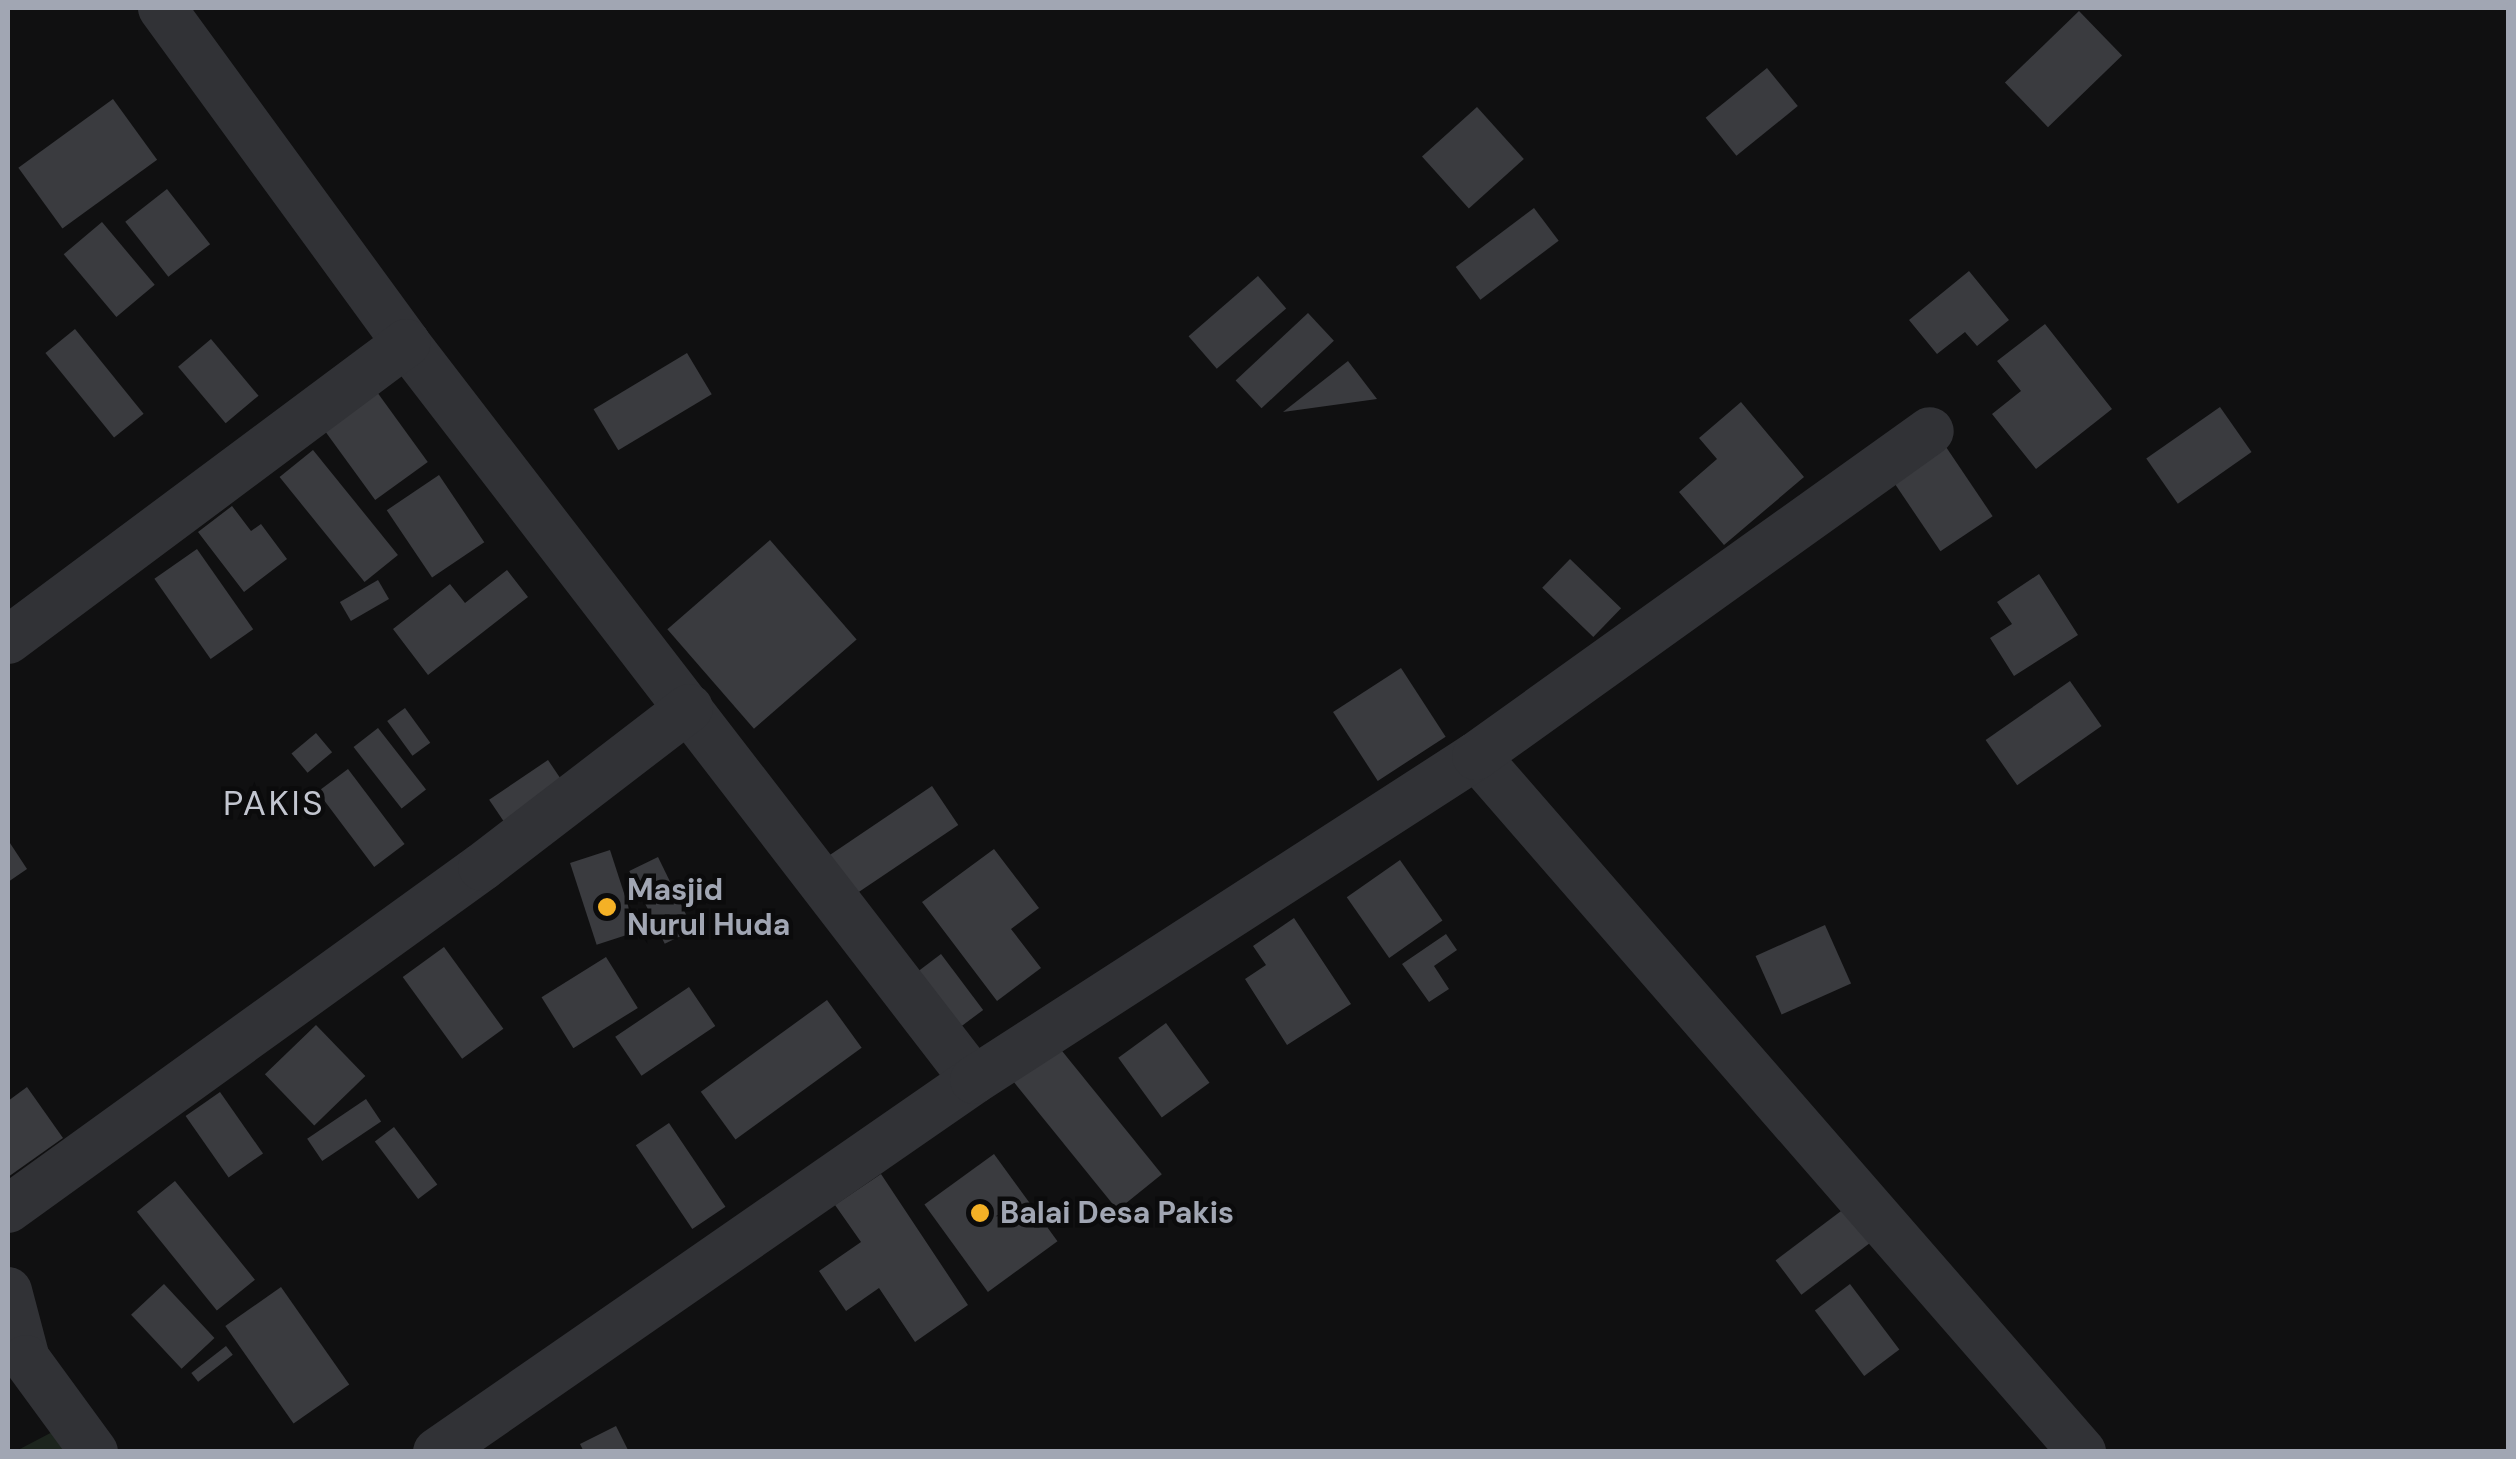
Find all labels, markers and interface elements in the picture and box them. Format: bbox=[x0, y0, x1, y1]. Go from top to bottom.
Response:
district label: PAKIS bbox=[223, 782, 325, 824]
place label: Masjid Nurul Huda bbox=[627, 872, 790, 942]
marker: Masjid Nurul Huda bbox=[596, 896, 618, 918]
place label: Balai Desa Pakis bbox=[1000, 1195, 1234, 1231]
marker: Balai Desa Pakis bbox=[969, 1202, 991, 1224]

